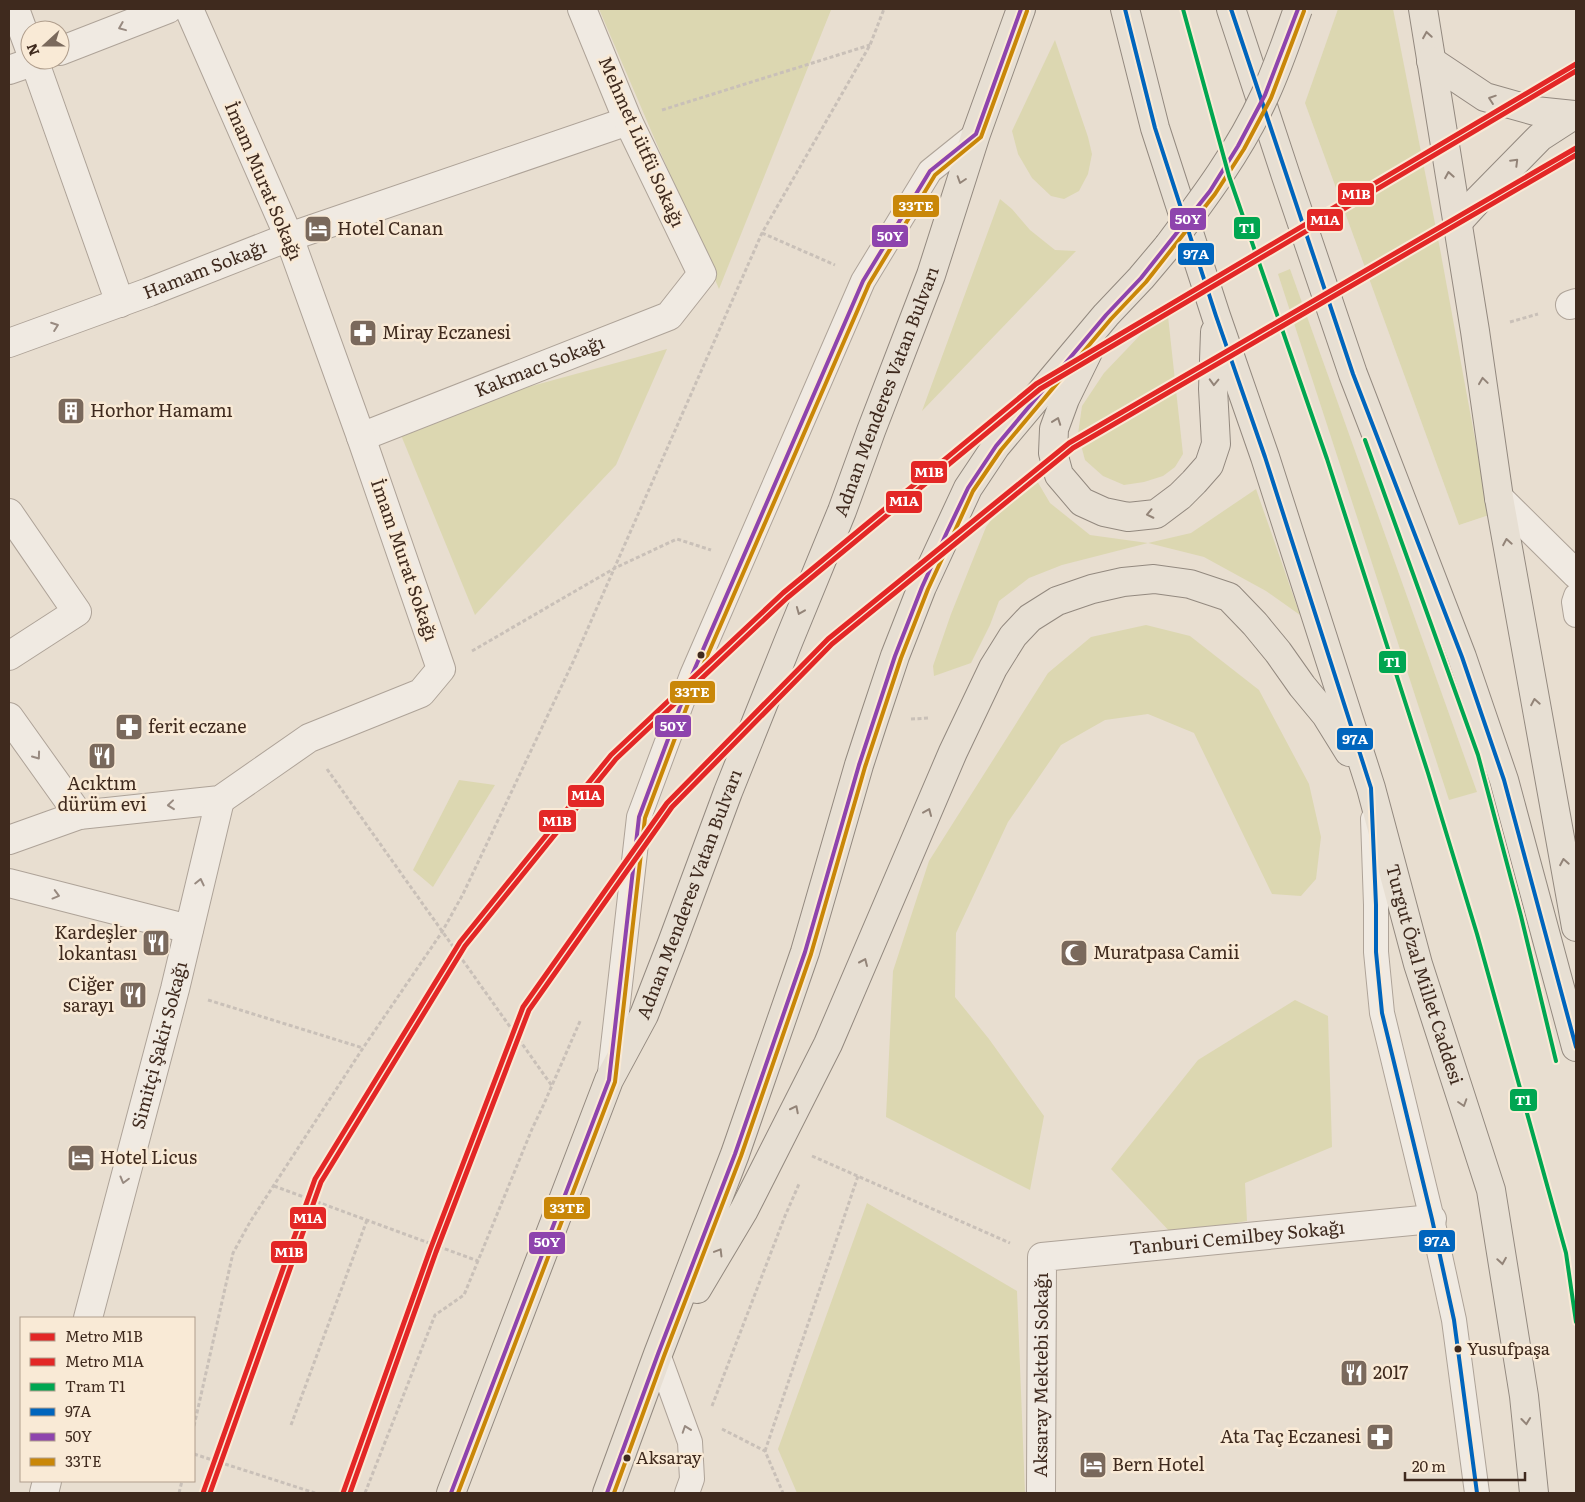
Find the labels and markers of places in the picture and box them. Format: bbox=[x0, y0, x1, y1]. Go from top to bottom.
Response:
hotel icon: Hotel Canan bbox=[303, 214, 333, 244]
place label: Hotel Canan bbox=[337, 214, 443, 241]
pharmacy icon: Miray Eczanesi bbox=[348, 318, 378, 348]
place label: Miray Eczanesi bbox=[382, 318, 511, 345]
building icon: Horhor Hamamı bbox=[56, 396, 86, 426]
place label: Horhor Hamamı bbox=[90, 396, 233, 423]
unlabelled marker bbox=[696, 650, 706, 660]
pharmacy icon: ferit eczane bbox=[114, 712, 144, 742]
place label: ferit eczane bbox=[148, 712, 247, 739]
restaurant icon: Acıktım dürüm evi bbox=[87, 741, 117, 771]
place label: Acıktım dürüm evi bbox=[58, 769, 146, 817]
place label: Kardeşler lokantası bbox=[54, 918, 137, 966]
restaurant icon: Kardeşler lokantası bbox=[141, 928, 171, 958]
mosque icon: Muratpasa Camii bbox=[1059, 938, 1089, 968]
place label: Muratpasa Camii bbox=[1093, 938, 1240, 965]
place label: Ciğer sarayı bbox=[63, 970, 114, 1018]
restaurant icon: Ciğer sarayı bbox=[118, 980, 148, 1010]
hotel icon: Hotel Licus bbox=[66, 1143, 96, 1173]
place label: Hotel Licus bbox=[100, 1143, 197, 1170]
place label: Yusufpaşa bbox=[1467, 1335, 1551, 1360]
marker: Yusufpaşa bbox=[1453, 1344, 1463, 1354]
restaurant icon: 2017 bbox=[1339, 1358, 1369, 1388]
place label: 2017 bbox=[1373, 1358, 1408, 1385]
place label: Ata Taç Eczanesi bbox=[1220, 1422, 1361, 1449]
pharmacy icon: Ata Taç Eczanesi bbox=[1365, 1422, 1395, 1452]
place label: Aksaray bbox=[636, 1444, 702, 1469]
hotel icon: Bern Hotel bbox=[1078, 1450, 1108, 1480]
place label: Bern Hotel bbox=[1112, 1450, 1205, 1477]
marker: Aksaray bbox=[622, 1453, 632, 1463]

